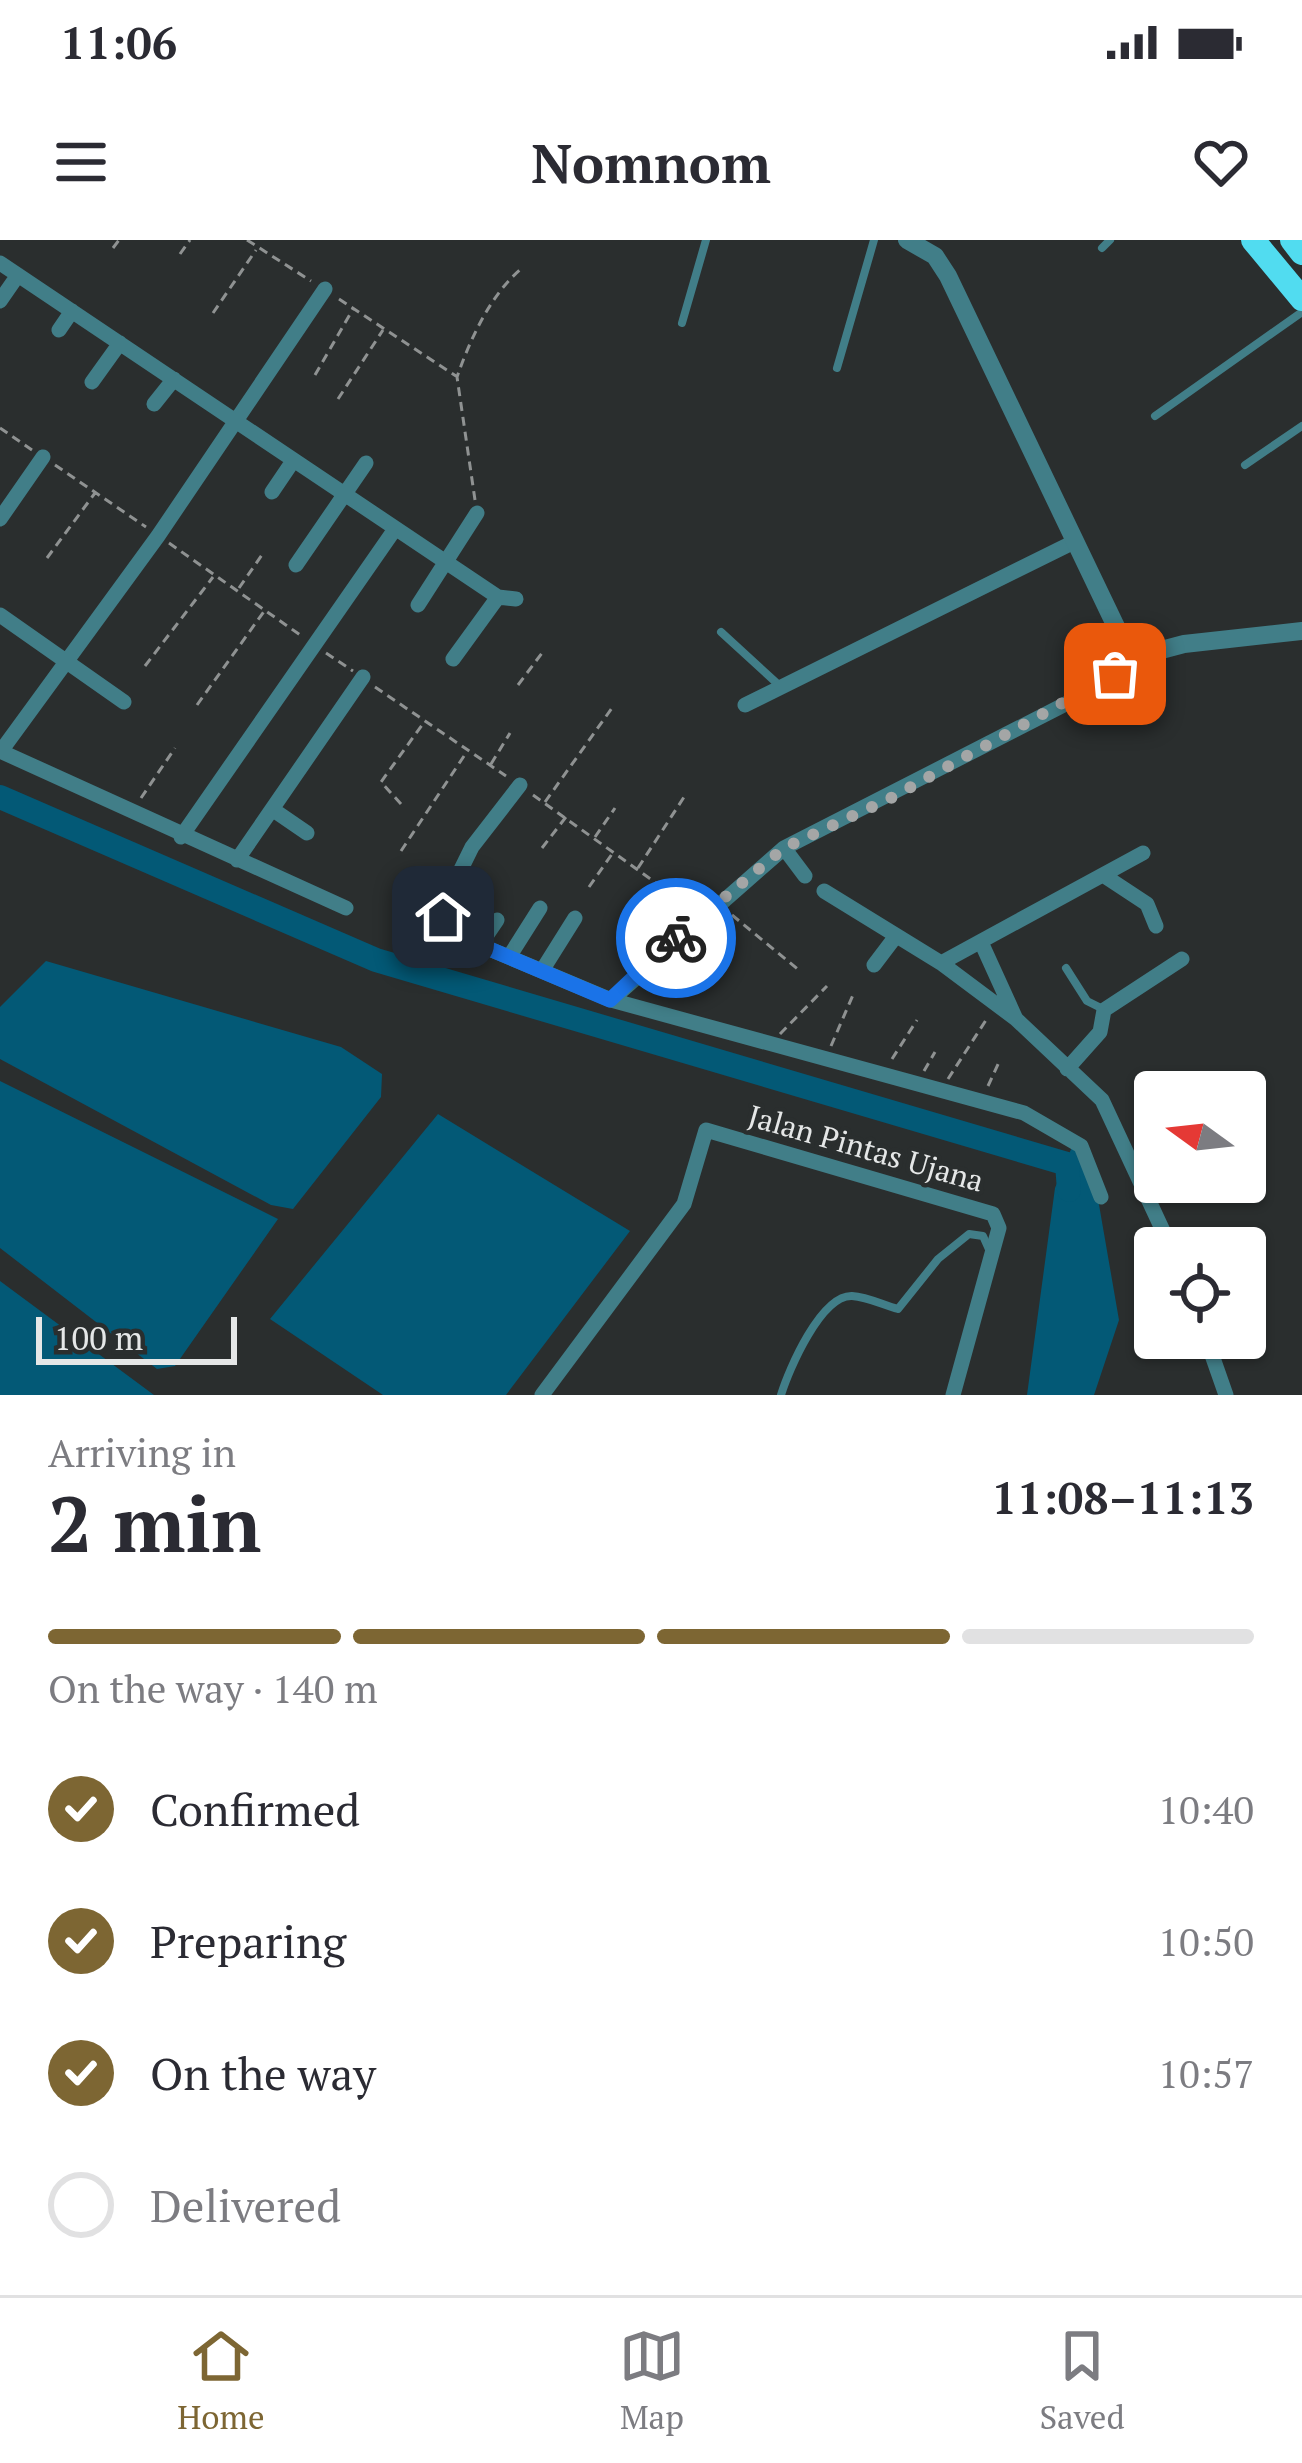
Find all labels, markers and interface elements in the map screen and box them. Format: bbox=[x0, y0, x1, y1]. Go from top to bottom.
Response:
text: 11:06 bbox=[60, 12, 177, 72]
text: Nomnom bbox=[531, 127, 771, 198]
icon: menu bbox=[48, 129, 114, 195]
icon: heart bbox=[1188, 129, 1254, 195]
pin bbox=[1064, 623, 1166, 725]
icon: bag bbox=[1082, 641, 1148, 707]
pin bbox=[392, 866, 494, 968]
courier bbox=[616, 878, 736, 998]
icon: home bbox=[410, 884, 476, 950]
icon: bike bbox=[643, 905, 709, 971]
north arrow bbox=[1134, 1071, 1266, 1203]
map controls bbox=[1134, 1071, 1266, 1359]
street label: Jalan Pintas Ujana bbox=[744, 1095, 988, 1201]
button: locate bbox=[1134, 1227, 1266, 1359]
scale bar bbox=[36, 1311, 237, 1364]
text: 100 m bbox=[54, 1316, 143, 1359]
text: Arriving in bbox=[48, 1426, 236, 1478]
text: 11:08–11:13 bbox=[992, 1467, 1254, 1527]
text: 2 min bbox=[48, 1471, 261, 1574]
text: On the way · 140 m bbox=[48, 1662, 378, 1714]
icon: check bbox=[48, 1776, 114, 1842]
text: Confirmed bbox=[150, 1779, 360, 1839]
text: 10:40 bbox=[1158, 1783, 1254, 1835]
icon: check bbox=[48, 1908, 114, 1974]
text: Preparing bbox=[150, 1911, 346, 1971]
text: 10:50 bbox=[1158, 1915, 1254, 1967]
icon: check bbox=[48, 2040, 114, 2106]
text: On the way bbox=[150, 2043, 376, 2103]
text: 10:57 bbox=[1158, 2047, 1254, 2099]
text: Delivered bbox=[150, 2175, 341, 2235]
tab: Home bbox=[177, 2323, 265, 2438]
tab: Map bbox=[619, 2323, 685, 2438]
tab: Saved bbox=[1039, 2323, 1125, 2438]

